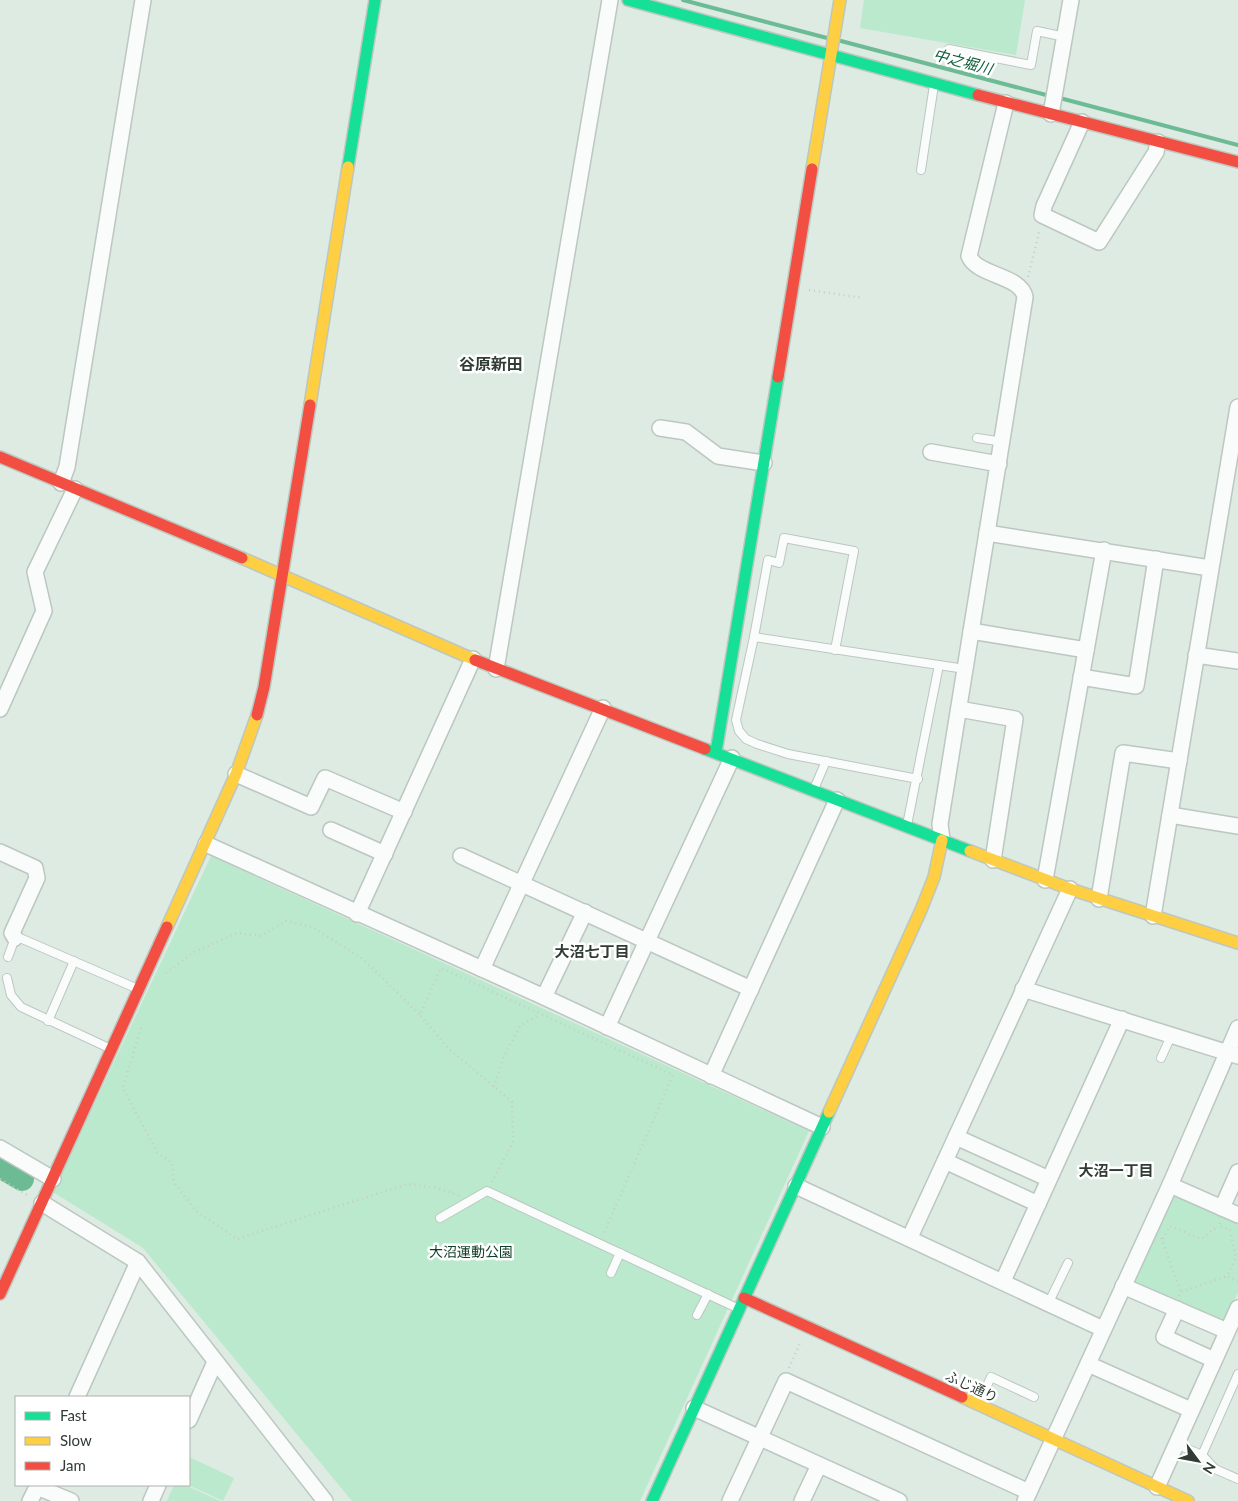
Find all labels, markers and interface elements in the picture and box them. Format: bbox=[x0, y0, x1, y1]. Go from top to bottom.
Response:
water label: 中之堀川 bbox=[932, 45, 996, 78]
district label: 谷原新田 bbox=[459, 354, 523, 373]
district label: 大沼七丁目 bbox=[554, 942, 630, 960]
district label: 大沼一丁目 bbox=[1078, 1161, 1154, 1179]
park label: 大沼運動公園 bbox=[429, 1243, 513, 1260]
street label: ふじ通り bbox=[943, 1366, 1001, 1406]
legend bbox=[15, 1396, 190, 1486]
text: Fast bbox=[60, 1406, 87, 1424]
text: Slow bbox=[60, 1431, 92, 1449]
north arrow bbox=[1173, 1436, 1223, 1486]
text: Jam bbox=[60, 1456, 86, 1474]
text: N bbox=[1199, 1459, 1220, 1477]

